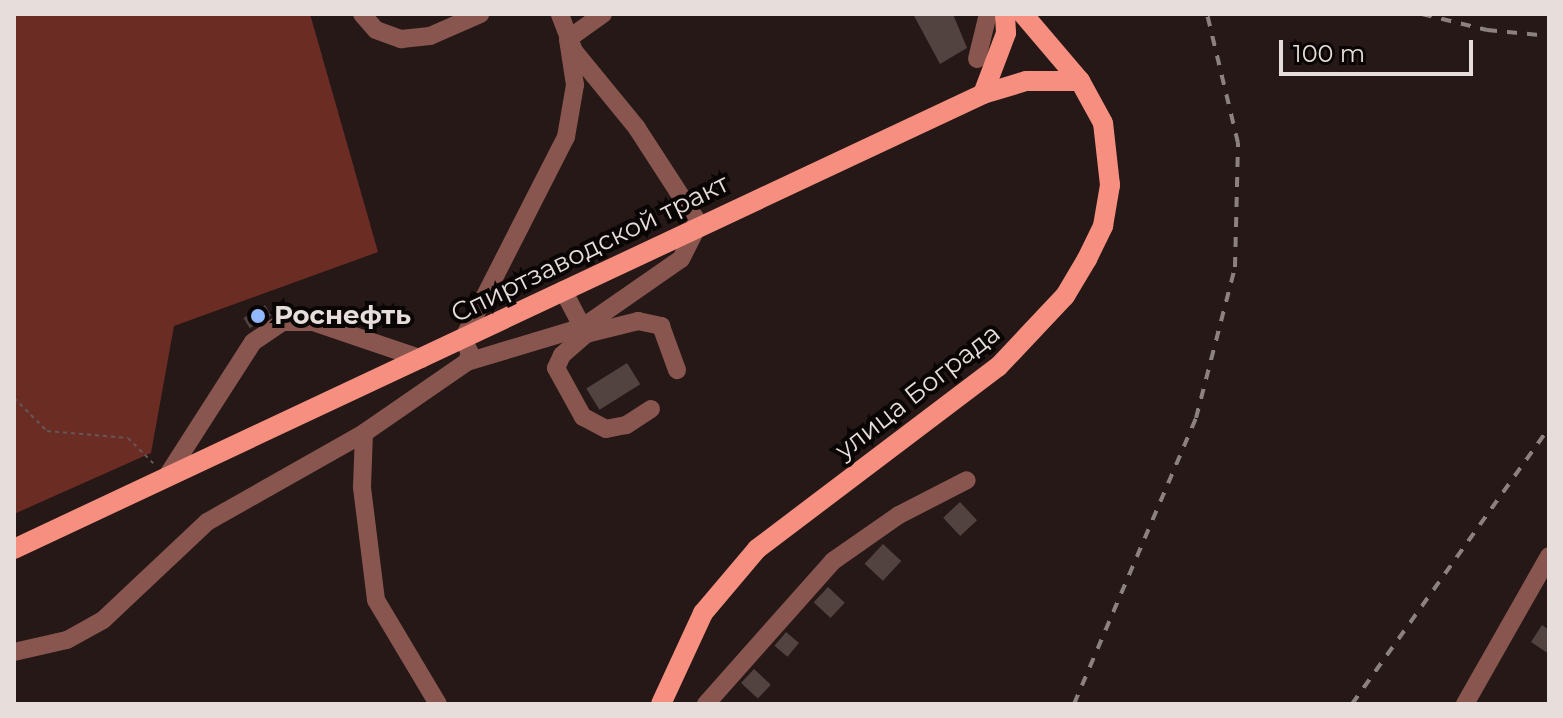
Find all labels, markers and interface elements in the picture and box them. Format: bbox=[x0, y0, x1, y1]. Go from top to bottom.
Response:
scale bar bbox=[1283, 24, 1477, 74]
text: 100 m bbox=[1293, 39, 1365, 68]
street label: Спиртзаводской тракт bbox=[446, 168, 734, 330]
place label: Роснефть bbox=[274, 300, 411, 332]
marker: Роснефть bbox=[249, 307, 267, 325]
street label: улица Бограда bbox=[829, 318, 1007, 466]

